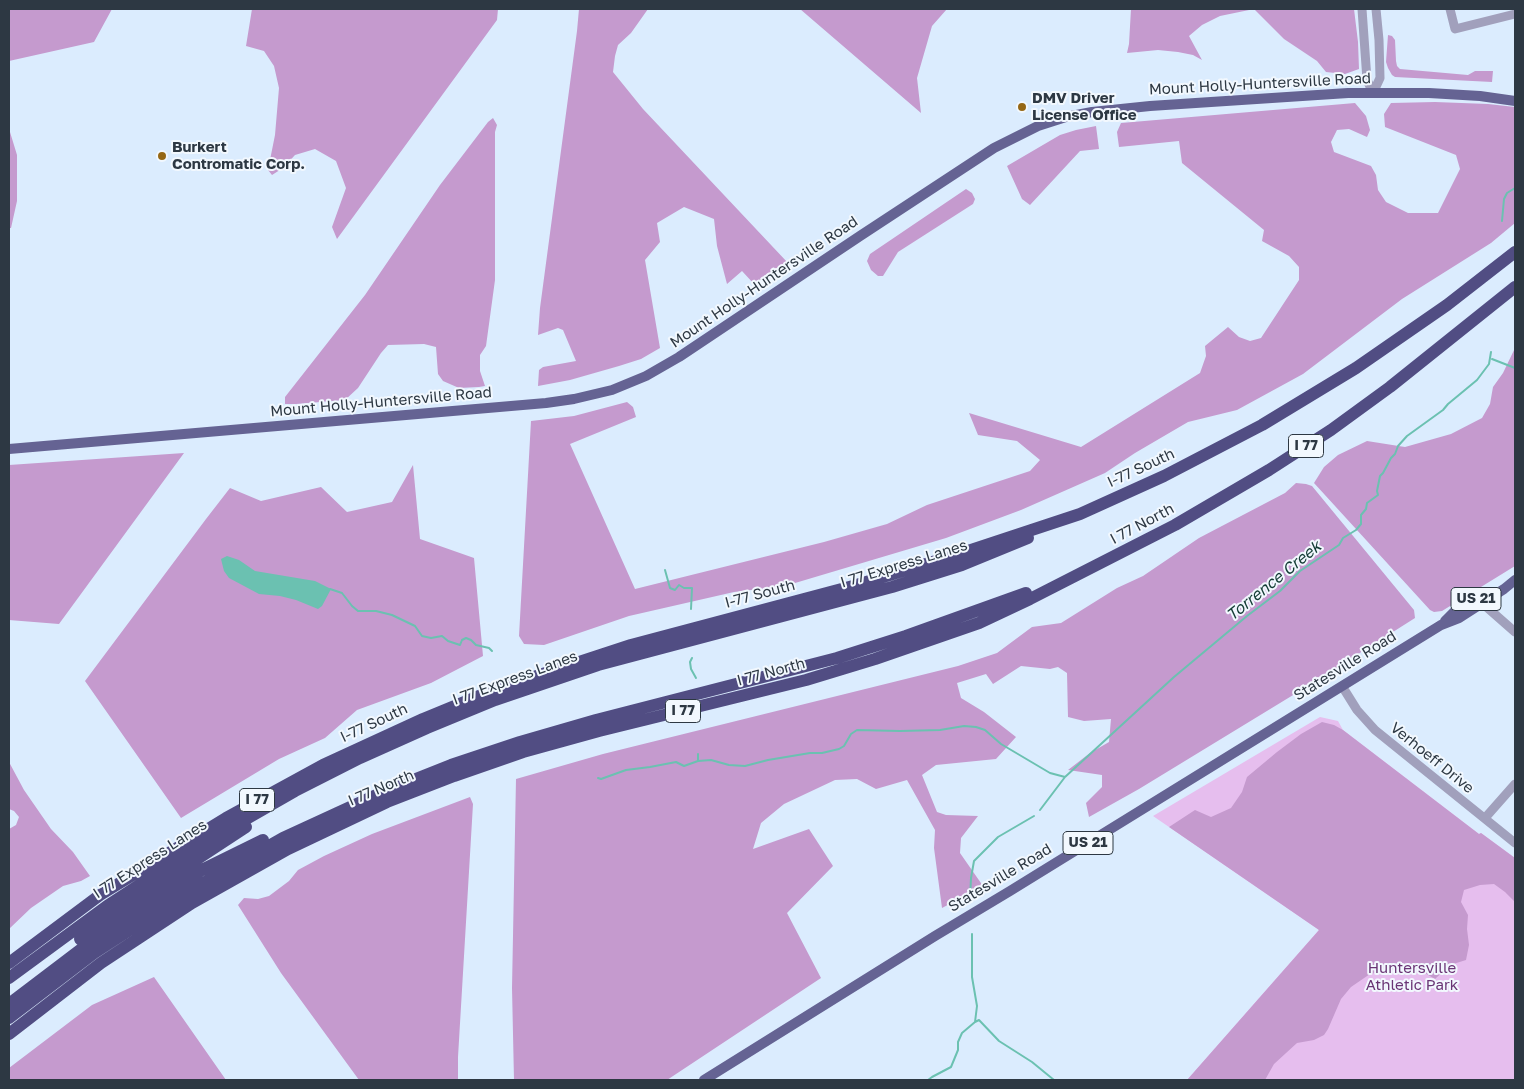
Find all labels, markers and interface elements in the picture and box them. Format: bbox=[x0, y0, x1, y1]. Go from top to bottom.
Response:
street label: Mount Holly-Huntersville Road bbox=[1148, 69, 1372, 99]
place label: DMV Driver License Office bbox=[1032, 89, 1137, 124]
marker: DMV Driver License Office bbox=[1016, 101, 1028, 113]
place label: Burkert Contromatic Corp. bbox=[172, 138, 305, 173]
marker: Burkert Contromatic Corp. bbox=[156, 150, 168, 162]
street label: Mount Holly-Huntersville Road bbox=[667, 212, 861, 352]
street label: Mount Holly-Huntersville Road bbox=[269, 383, 493, 421]
road number: I 77 bbox=[1288, 434, 1324, 458]
street label: I-77 South bbox=[1105, 445, 1177, 491]
street label: I 77 North bbox=[1107, 500, 1177, 548]
street label: I 77 Express Lanes bbox=[838, 536, 970, 592]
water label: Torrence Creek bbox=[1223, 537, 1325, 625]
street label: I-77 South bbox=[723, 576, 797, 612]
road number: US 21 bbox=[1451, 588, 1501, 610]
street label: Statesville Road bbox=[1290, 627, 1400, 705]
street label: I 77 Express Lanes bbox=[450, 647, 580, 709]
street label: I 77 North bbox=[735, 654, 807, 690]
road number: I 77 bbox=[666, 699, 700, 722]
street label: I-77 South bbox=[338, 700, 410, 746]
street label: Verhoeff Drive bbox=[1387, 719, 1477, 797]
street label: I 77 North bbox=[345, 766, 417, 810]
road number: I 77 bbox=[240, 788, 274, 812]
street label: I 77 Express Lanes bbox=[90, 816, 210, 902]
road number: US 21 bbox=[1063, 831, 1113, 854]
street label: Statesville Road bbox=[945, 840, 1055, 916]
park label: Huntersville Athletic Park bbox=[1366, 959, 1458, 994]

